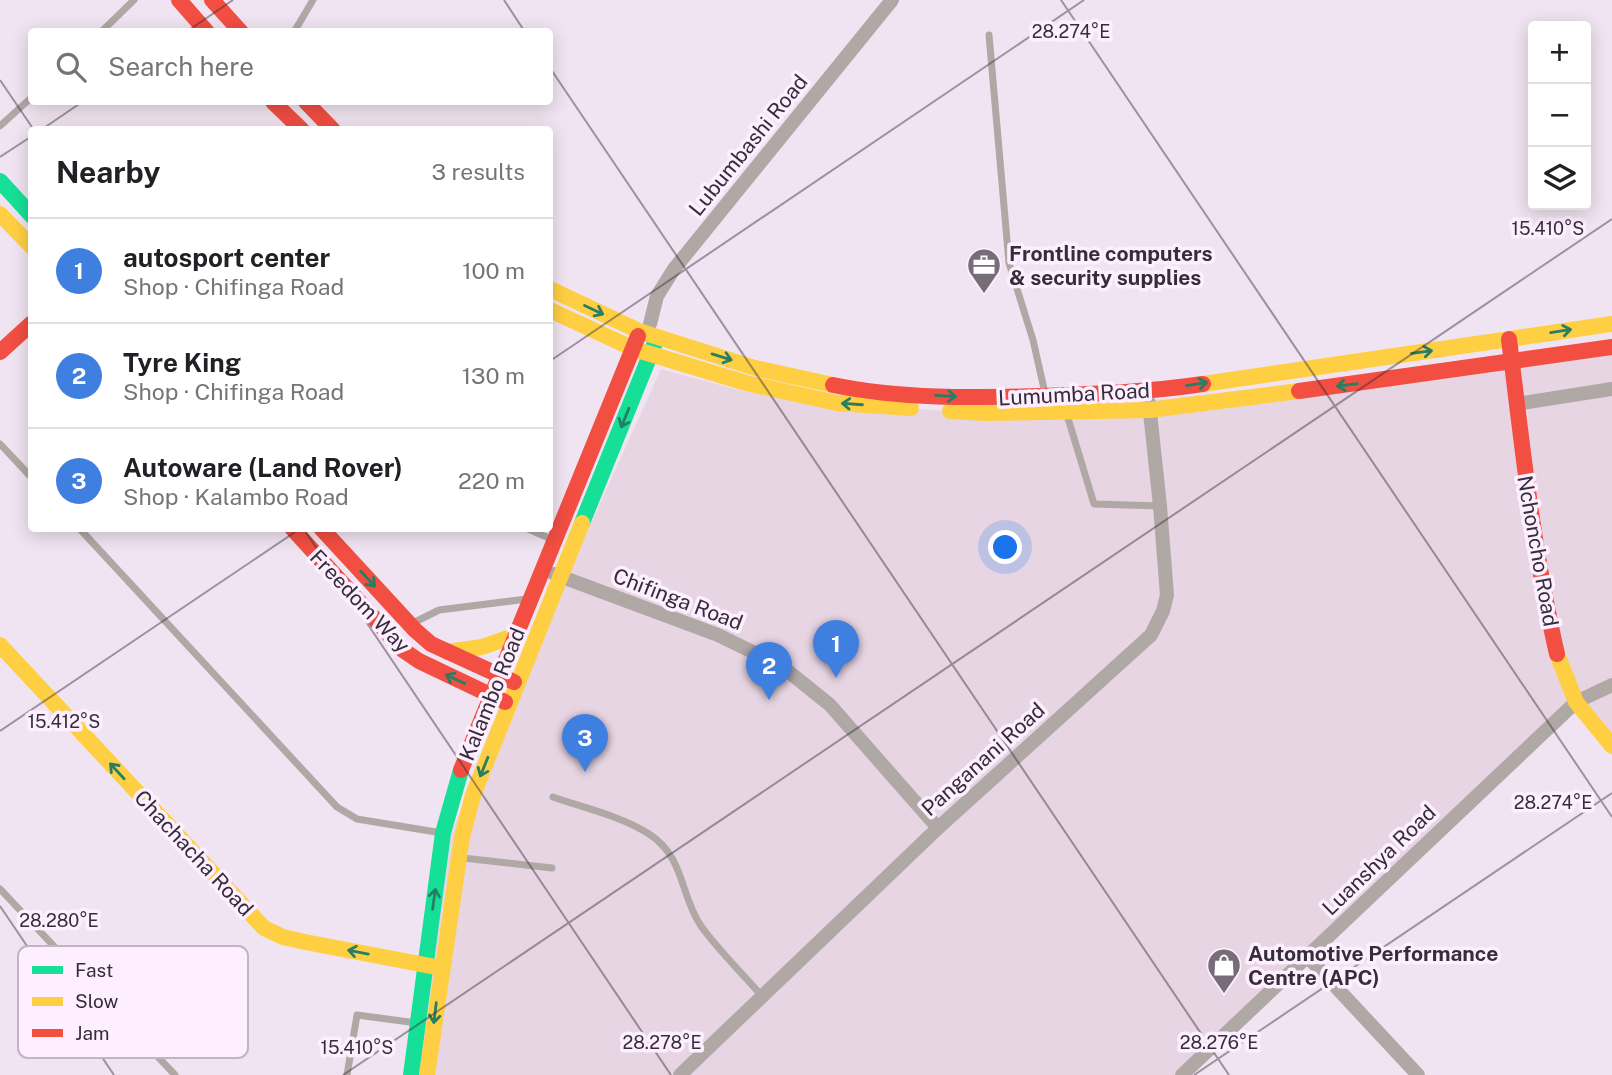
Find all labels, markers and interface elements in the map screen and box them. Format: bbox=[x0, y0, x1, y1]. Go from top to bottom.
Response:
text: 28.274°E bbox=[1032, 21, 1110, 42]
map controls bbox=[1528, 21, 1591, 210]
button: + bbox=[1528, 21, 1591, 84]
search box bbox=[28, 28, 553, 105]
icon: search bbox=[52, 48, 90, 86]
text: Search here bbox=[108, 51, 254, 82]
street label: Lubumbashi Road bbox=[683, 69, 813, 221]
button: − bbox=[1528, 84, 1591, 147]
button: layers bbox=[1528, 147, 1591, 210]
text: Nearby bbox=[56, 154, 160, 190]
text: 3 results bbox=[431, 158, 525, 185]
text: 15.410°S bbox=[1512, 218, 1584, 239]
place label: Frontline computers & security supplies bbox=[1009, 241, 1213, 290]
text: autosport center bbox=[123, 242, 330, 273]
office icon: Frontline computers & security supplies bbox=[965, 246, 1003, 295]
text: 1 bbox=[74, 257, 84, 284]
text: 100 m bbox=[462, 257, 525, 284]
text: Shop · Chifinga Road bbox=[123, 273, 344, 300]
one-way arrow bbox=[583, 304, 605, 317]
one-way arrow bbox=[1549, 324, 1572, 337]
one-way arrow bbox=[1410, 345, 1433, 358]
text: Tyre King bbox=[123, 347, 241, 378]
one-way arrow bbox=[711, 352, 733, 365]
text: 2 bbox=[72, 362, 86, 389]
text: 130 m bbox=[462, 362, 525, 389]
text: Shop · Chifinga Road bbox=[123, 378, 344, 405]
street label: Lumumba Road bbox=[997, 378, 1151, 410]
one-way arrow bbox=[1185, 378, 1208, 391]
one-way arrow bbox=[1336, 378, 1359, 391]
one-way arrow bbox=[934, 390, 957, 403]
one-way arrow bbox=[842, 397, 864, 410]
one-way arrow bbox=[618, 407, 631, 428]
text: Autoware (Land Rover) bbox=[123, 452, 403, 483]
text: 3 bbox=[71, 467, 87, 494]
text: 220 m bbox=[458, 467, 525, 494]
street label: Nchoncho Road bbox=[1512, 473, 1564, 629]
text: Shop · Kalambo Road bbox=[123, 483, 349, 510]
your location bbox=[988, 530, 1022, 564]
street label: Freedom Way bbox=[305, 544, 415, 658]
street label: Chifinga Road bbox=[610, 563, 746, 635]
one-way arrow bbox=[359, 570, 376, 587]
pin: 1 bbox=[813, 620, 859, 678]
street label: Kalambo Road bbox=[454, 624, 530, 764]
pin: 2 bbox=[746, 642, 792, 700]
one-way arrow bbox=[445, 672, 466, 685]
street label: Panganani Road bbox=[916, 697, 1050, 821]
text: 15.412°S bbox=[28, 711, 100, 732]
pin: 3 bbox=[562, 714, 608, 772]
one-way arrow bbox=[477, 756, 490, 778]
one-way arrow bbox=[109, 762, 125, 780]
street label: Chachacha Road bbox=[129, 785, 259, 921]
text: 28.274°E bbox=[1514, 792, 1592, 813]
street label: Luanshya Road bbox=[1317, 800, 1441, 920]
one-way arrow bbox=[427, 888, 440, 911]
text: 28.280°E bbox=[19, 910, 99, 931]
place label: Automotive Performance Centre (APC) bbox=[1248, 941, 1498, 990]
one-way arrow bbox=[347, 945, 370, 958]
legend bbox=[18, 946, 248, 1058]
shop icon: Automotive Performance Centre (APC) bbox=[1205, 946, 1243, 995]
text: Fast bbox=[75, 959, 113, 981]
text: Slow bbox=[75, 990, 119, 1012]
one-way arrow bbox=[429, 1002, 442, 1024]
text: Jam bbox=[75, 1022, 109, 1044]
text: 28.278°E bbox=[622, 1032, 702, 1053]
text: 28.276°E bbox=[1180, 1032, 1258, 1053]
text: 15.410°S bbox=[321, 1037, 393, 1058]

